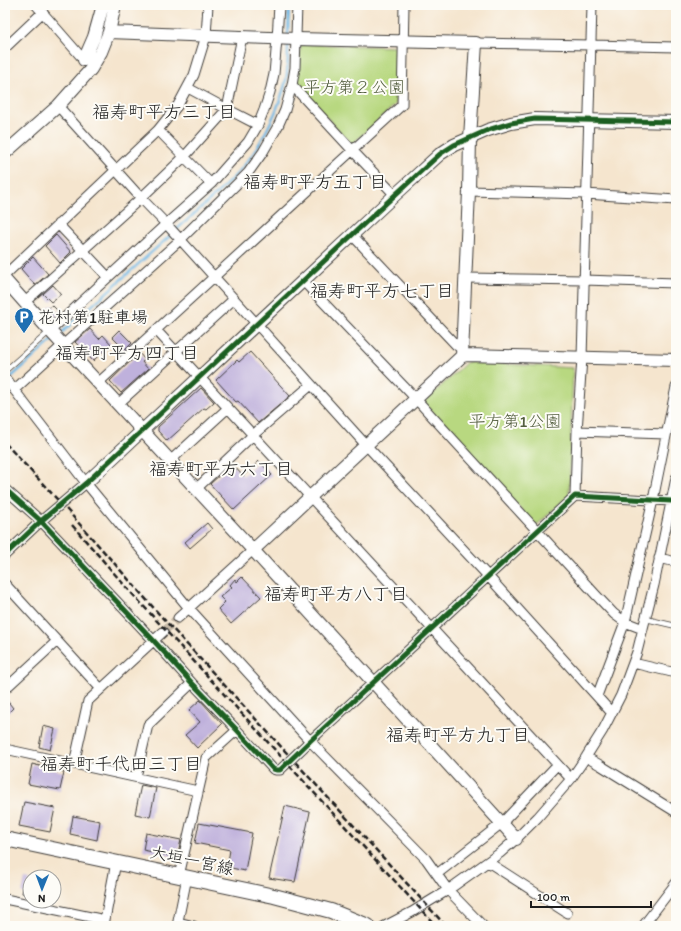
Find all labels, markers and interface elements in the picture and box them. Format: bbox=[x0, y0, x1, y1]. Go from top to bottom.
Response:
park label: 平方第２公園 bbox=[303, 77, 405, 97]
district label: 福寿町平方三丁目 bbox=[92, 101, 236, 123]
district label: 福寿町平方五丁目 bbox=[243, 171, 387, 193]
district label: 福寿町平方七丁目 bbox=[310, 280, 454, 302]
parking icon: 花村第1駐車場 bbox=[13, 306, 35, 334]
place label: 花村第1駐車場 bbox=[38, 307, 148, 327]
district label: 福寿町平方四丁目 bbox=[55, 342, 199, 364]
park label: 平方第1公園 bbox=[469, 411, 561, 431]
district label: 福寿町平方六丁目 bbox=[149, 458, 293, 480]
district label: 福寿町平方八丁目 bbox=[264, 583, 408, 605]
district label: 福寿町平方九丁目 bbox=[386, 724, 530, 746]
district label: 福寿町千代田三丁目 bbox=[40, 753, 202, 775]
street label: 大垣一宮線 bbox=[148, 841, 236, 879]
north arrow bbox=[22, 869, 62, 909]
scale bar bbox=[531, 883, 651, 909]
text: 100 m bbox=[537, 890, 570, 904]
text: N bbox=[38, 892, 46, 905]

